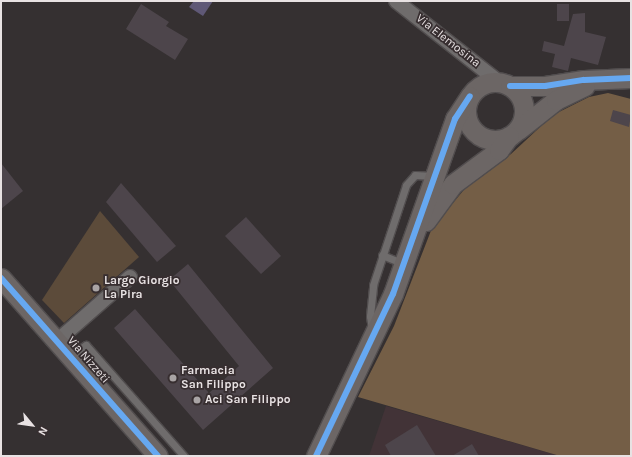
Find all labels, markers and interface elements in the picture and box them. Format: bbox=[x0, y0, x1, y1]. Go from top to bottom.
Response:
street label: Via Elemosina bbox=[413, 11, 483, 71]
place label: Largo Giorgio La Pira bbox=[104, 274, 180, 302]
marker: Largo Giorgio La Pira bbox=[91, 283, 101, 293]
street label: Via Nizzeti bbox=[64, 334, 112, 386]
place label: Farmacia San Filippo bbox=[181, 364, 246, 392]
marker: Farmacia San Filippo bbox=[168, 373, 178, 383]
place label: Aci San Filippo bbox=[205, 393, 291, 407]
marker: Aci San Filippo bbox=[192, 395, 202, 405]
north arrow bbox=[12, 405, 52, 445]
text: N bbox=[35, 424, 51, 438]

